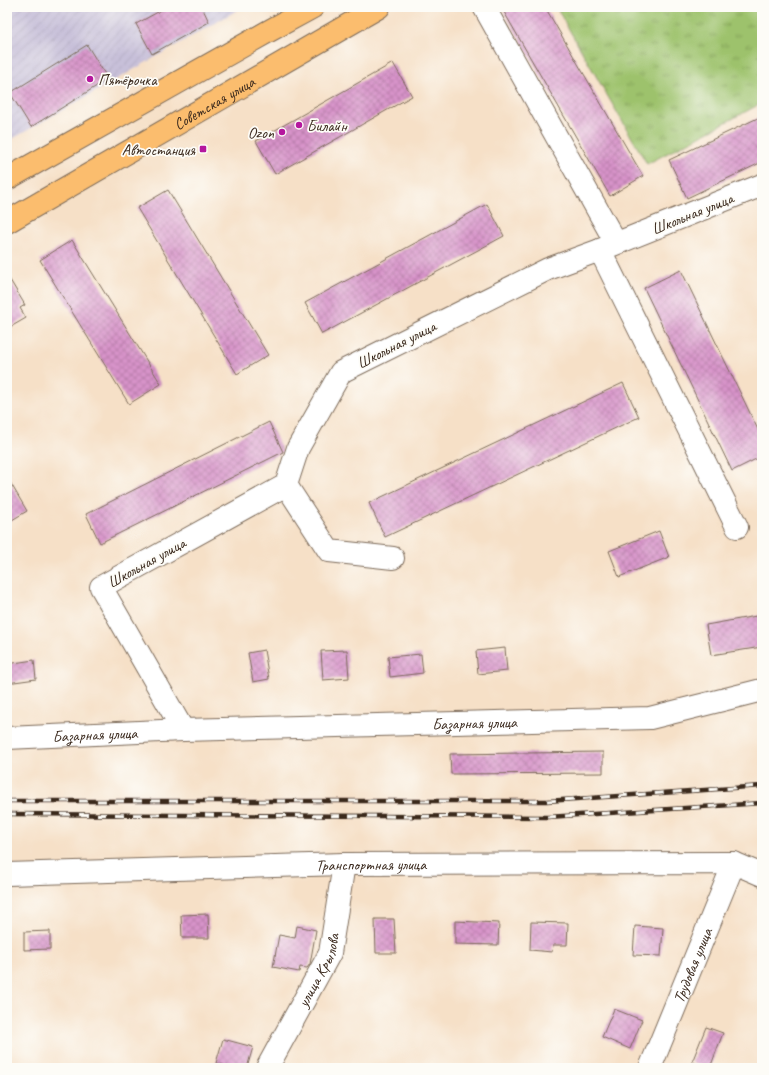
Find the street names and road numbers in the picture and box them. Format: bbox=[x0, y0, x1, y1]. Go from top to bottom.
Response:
street label: Советская улица bbox=[170, 72, 259, 135]
street label: Школьная улица bbox=[649, 188, 737, 239]
street label: Школьная улица bbox=[353, 316, 441, 373]
street label: Школьная улица bbox=[104, 533, 190, 593]
street label: Базарная улица bbox=[432, 712, 518, 735]
street label: Базарная улица bbox=[52, 723, 139, 747]
street label: Транспортная улица bbox=[315, 855, 427, 876]
street label: Трудовая улица bbox=[669, 924, 718, 1006]
street label: улица Крылова bbox=[293, 931, 344, 1012]

